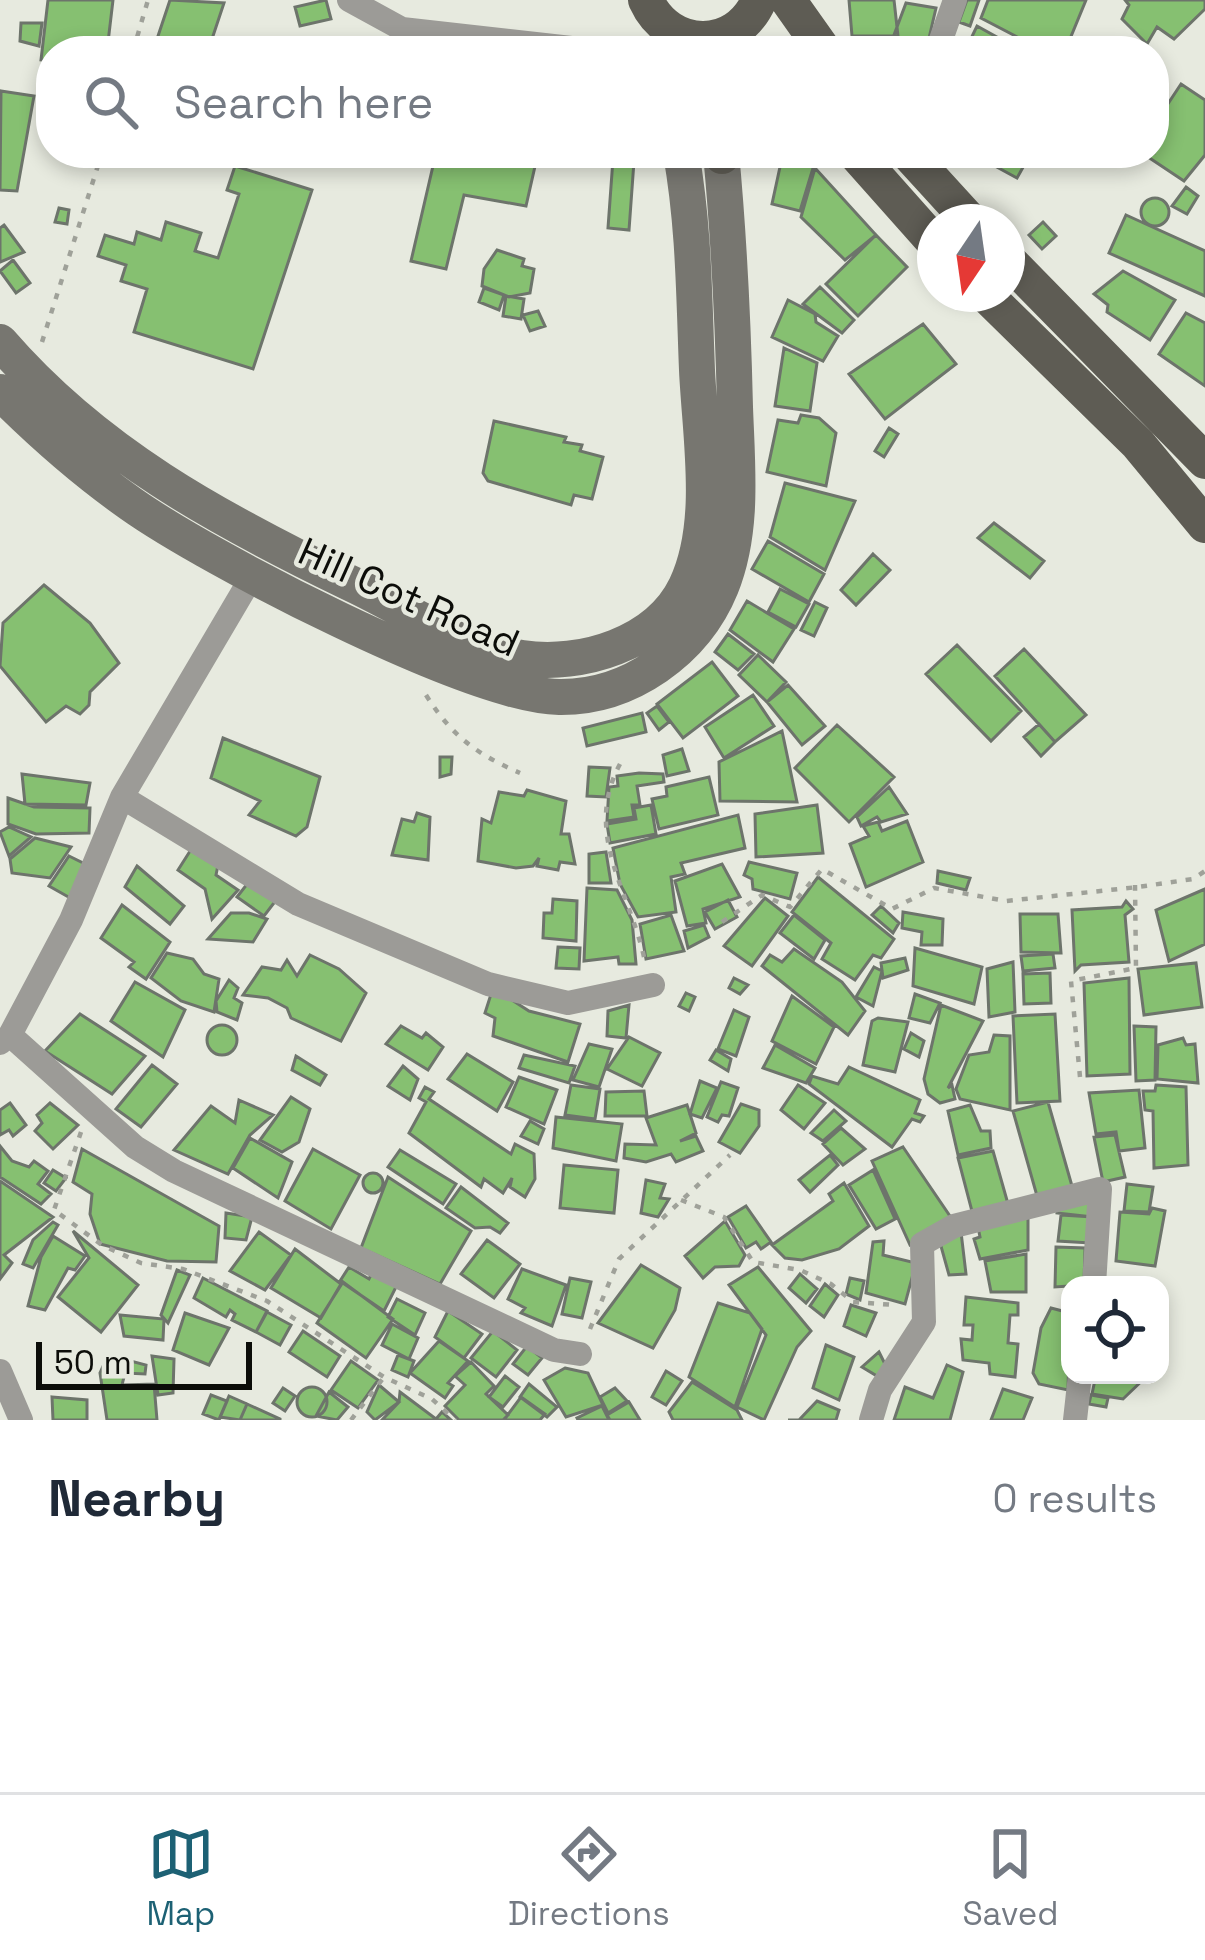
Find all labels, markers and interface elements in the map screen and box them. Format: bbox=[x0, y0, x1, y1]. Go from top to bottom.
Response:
search box bbox=[36, 36, 1169, 168]
icon: search bbox=[78, 69, 144, 135]
text: Search here bbox=[174, 74, 433, 131]
north arrow bbox=[917, 204, 1025, 312]
street label: Hill Cot Road bbox=[291, 527, 527, 667]
map controls bbox=[1061, 1276, 1169, 1384]
button: locate bbox=[1061, 1276, 1169, 1384]
scale bar bbox=[36, 1336, 252, 1389]
text: 50 m bbox=[54, 1342, 132, 1384]
text: Nearby bbox=[48, 1466, 225, 1531]
text: 0 results bbox=[992, 1474, 1157, 1523]
tab: Map bbox=[146, 1821, 215, 1935]
tab: Directions bbox=[508, 1821, 670, 1935]
tab: Saved bbox=[962, 1821, 1059, 1935]

